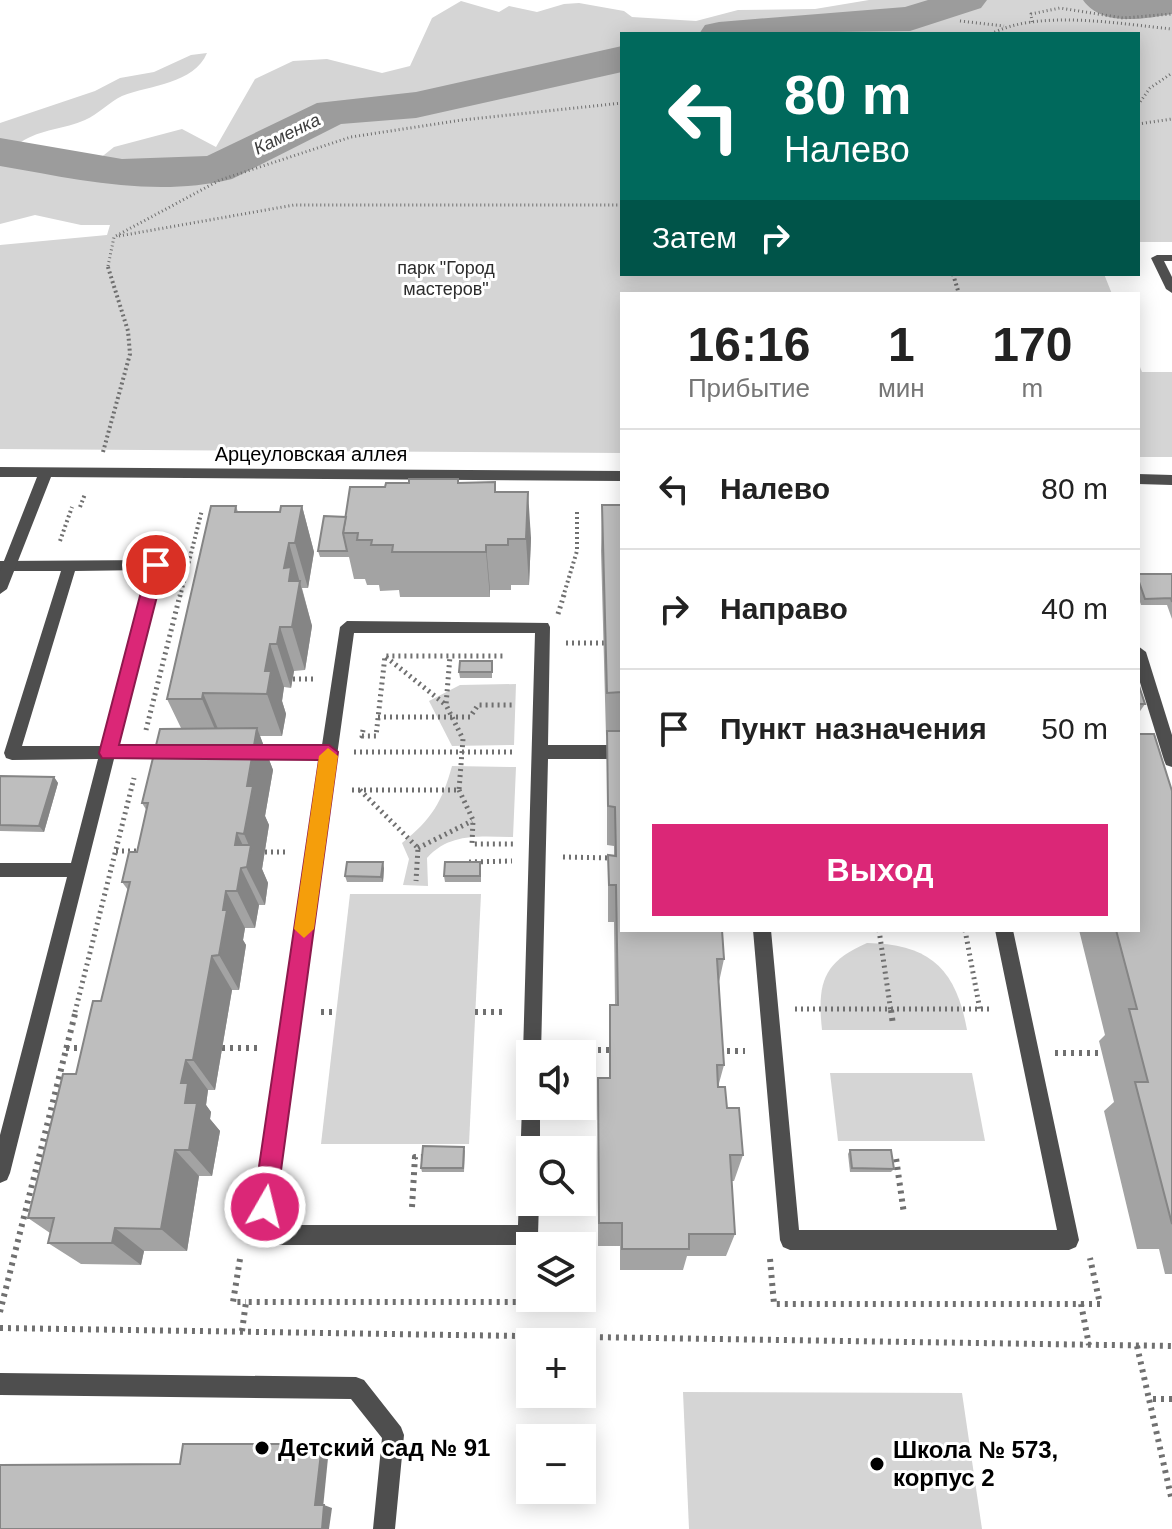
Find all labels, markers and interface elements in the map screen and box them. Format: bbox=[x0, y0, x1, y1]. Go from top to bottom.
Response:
text: 80 m bbox=[784, 63, 912, 126]
icon: left bbox=[652, 64, 756, 168]
water label: Каменка bbox=[251, 109, 323, 159]
text: Налево bbox=[784, 129, 910, 170]
icon: right bbox=[753, 216, 797, 260]
text: Затем bbox=[652, 221, 737, 254]
park label: парк "Город мастеров" bbox=[397, 258, 495, 299]
text: 16:16 bbox=[688, 318, 810, 371]
text: 1 bbox=[888, 318, 915, 371]
text: 170 bbox=[992, 318, 1072, 371]
text: Прибытие bbox=[688, 373, 810, 403]
text: мин bbox=[878, 373, 925, 403]
text: m bbox=[1022, 373, 1043, 403]
street label: Арцеуловская аллея bbox=[215, 443, 407, 465]
icon: left bbox=[652, 467, 696, 511]
text: Налево bbox=[720, 472, 830, 505]
text: 80 m bbox=[1041, 472, 1108, 505]
pin bbox=[122, 531, 190, 599]
icon: arrive bbox=[134, 543, 178, 587]
icon: right bbox=[652, 587, 696, 631]
text: Направо bbox=[720, 592, 848, 625]
text: 40 m bbox=[1041, 592, 1108, 625]
icon: arrive bbox=[652, 707, 696, 751]
text: Пункт назначения bbox=[720, 712, 987, 745]
text: 50 m bbox=[1041, 712, 1108, 745]
button: Выход bbox=[652, 824, 1108, 916]
map controls bbox=[516, 1040, 596, 1504]
button: sound bbox=[516, 1040, 596, 1120]
button: search bbox=[516, 1136, 596, 1216]
position arrow bbox=[223, 1165, 307, 1249]
button: layers bbox=[516, 1232, 596, 1312]
button: + bbox=[516, 1328, 596, 1408]
button: − bbox=[516, 1424, 596, 1504]
place label: Детский сад № 91 bbox=[278, 1434, 490, 1461]
place label: Школа № 573, корпус 2 bbox=[893, 1436, 1058, 1491]
marker: Детский сад № 91 bbox=[253, 1439, 271, 1457]
marker: Школа № 573, корпус 2 bbox=[868, 1455, 886, 1473]

